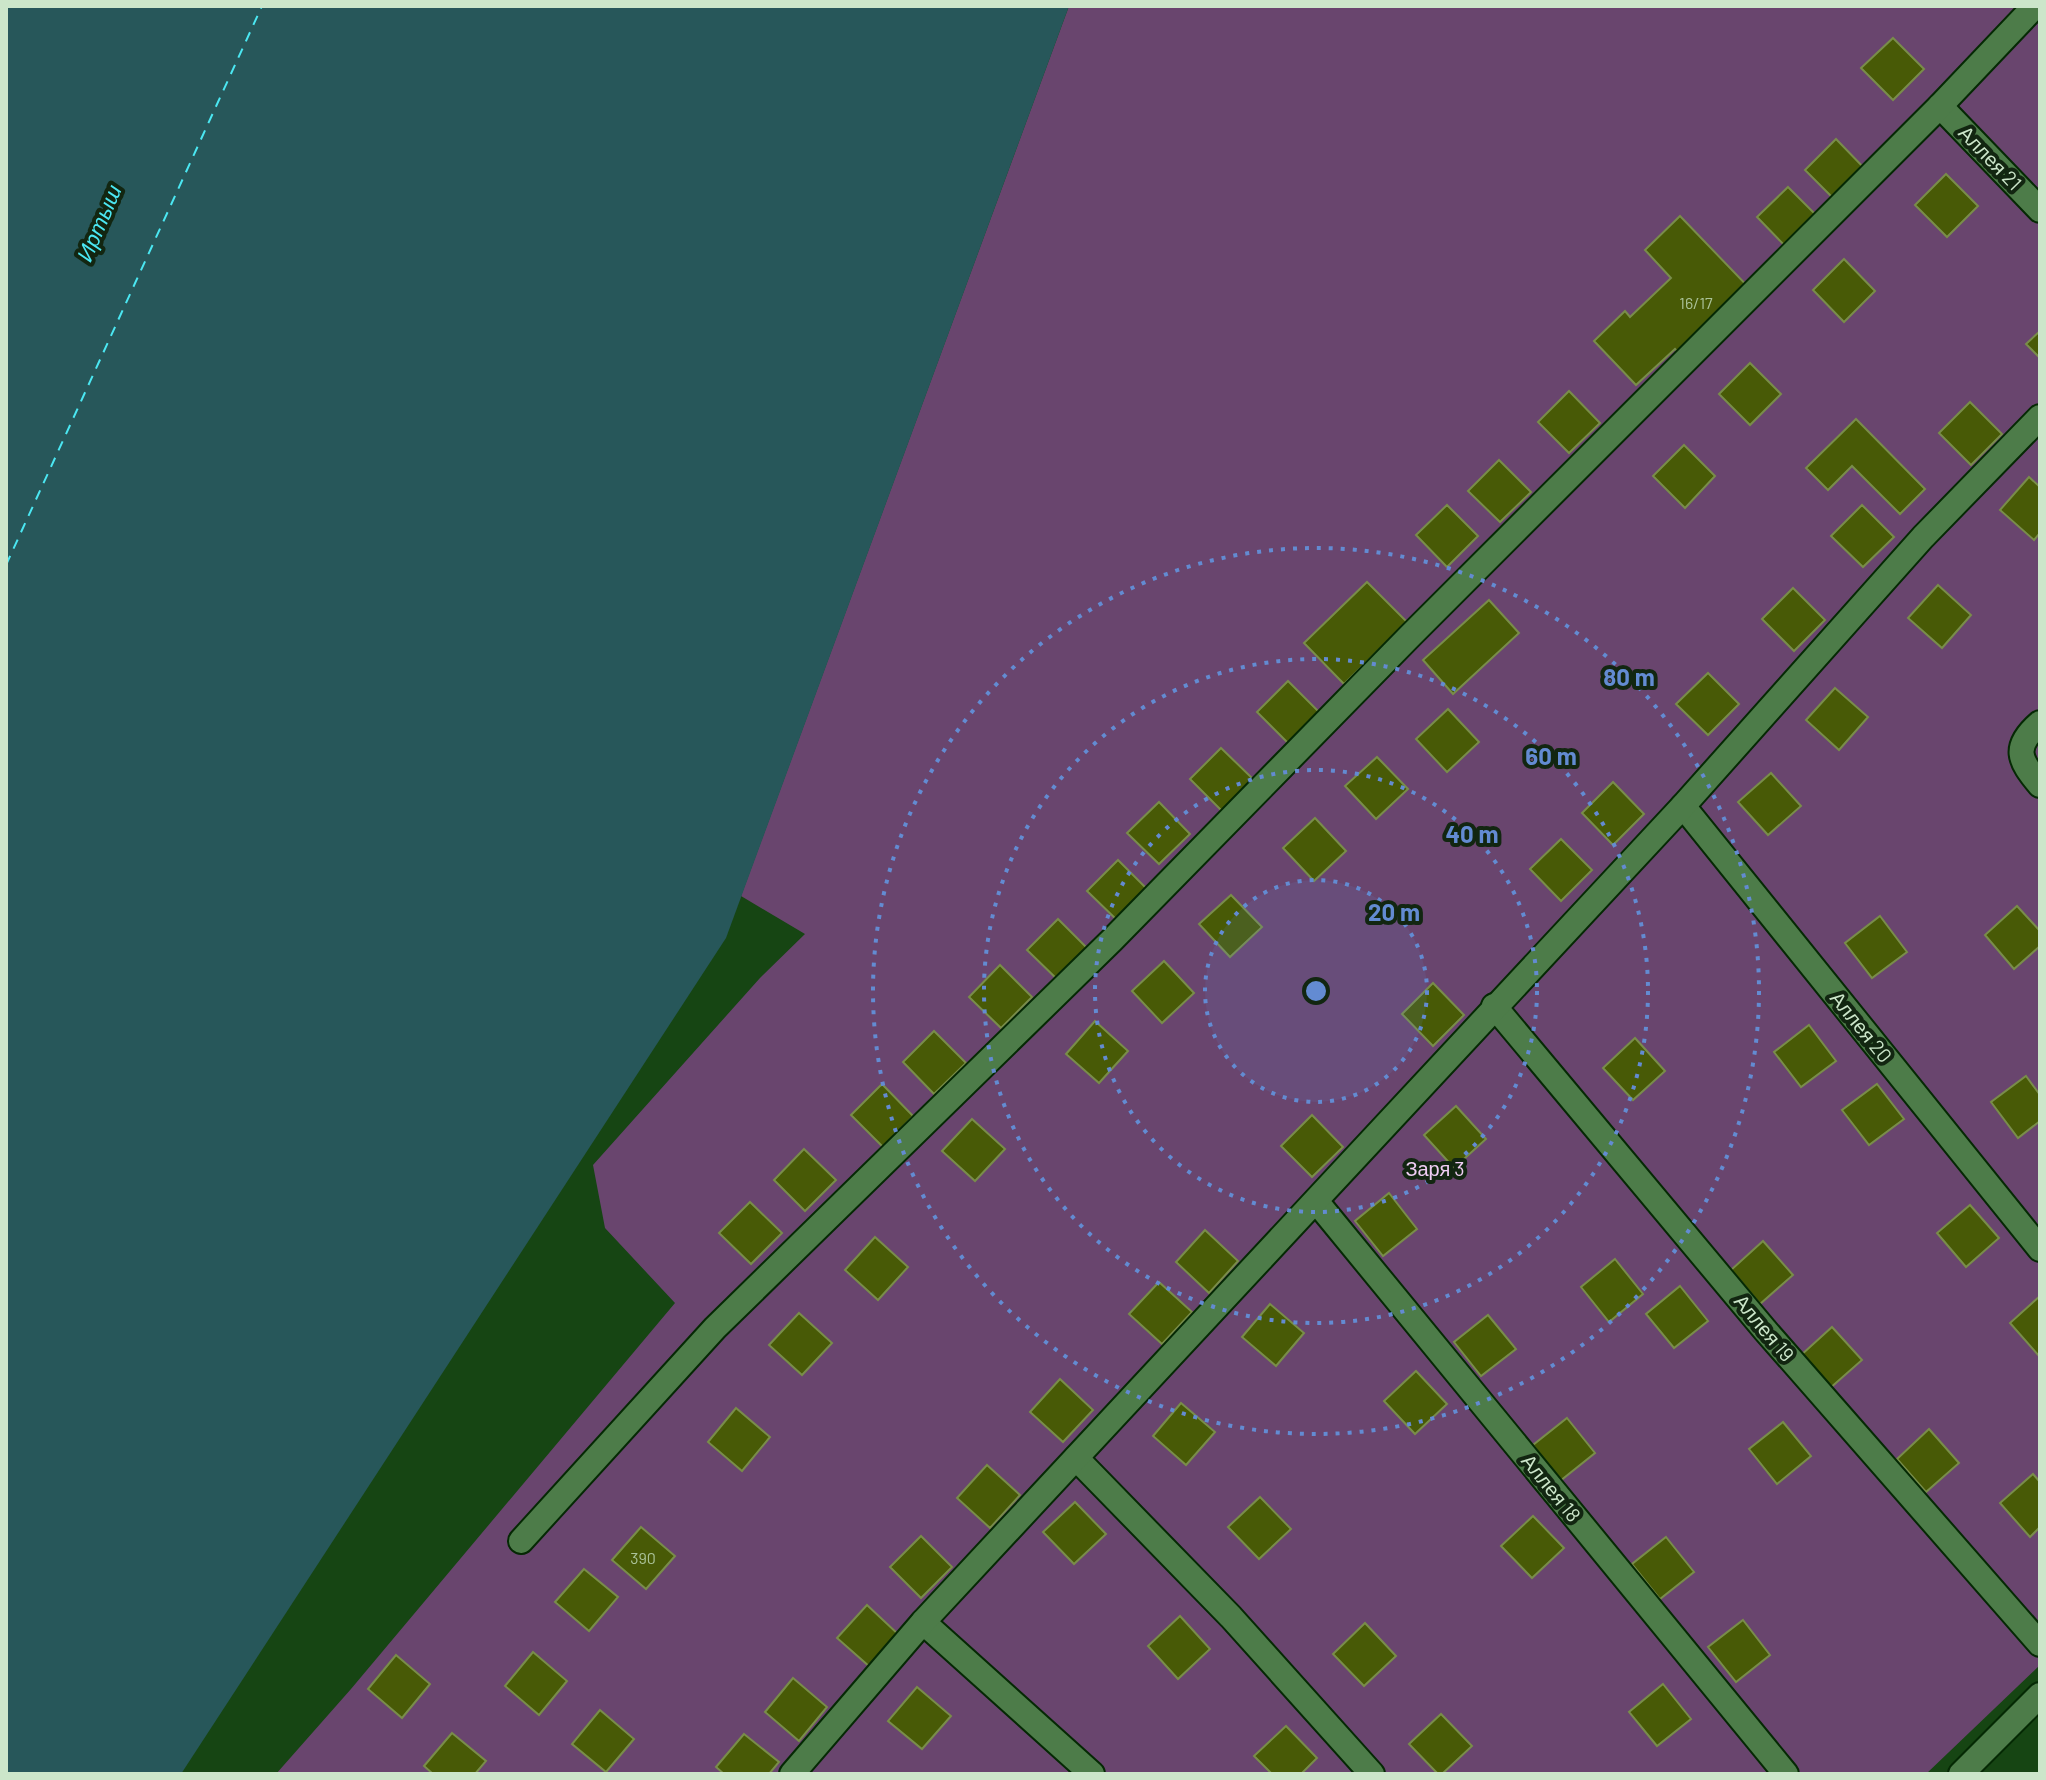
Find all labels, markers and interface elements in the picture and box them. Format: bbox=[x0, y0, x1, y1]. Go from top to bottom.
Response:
street label: Аллея 21 bbox=[1954, 120, 2027, 194]
water label: Иртыш bbox=[70, 180, 127, 265]
house number: 16/17 bbox=[1679, 293, 1713, 312]
text: 80 m bbox=[1603, 662, 1655, 691]
text: 60 m bbox=[1525, 741, 1577, 770]
text: 40 m bbox=[1445, 819, 1499, 848]
text: 20 m bbox=[1368, 897, 1420, 926]
centre of rings bbox=[1302, 977, 1330, 1005]
street label: Аллея 20 bbox=[1826, 986, 1898, 1067]
park label: Заря 3 bbox=[1405, 1156, 1465, 1180]
street label: Аллея 19 bbox=[1730, 1289, 1800, 1366]
street label: Аллея 18 bbox=[1517, 1449, 1586, 1526]
house number: 390 bbox=[630, 1548, 656, 1567]

